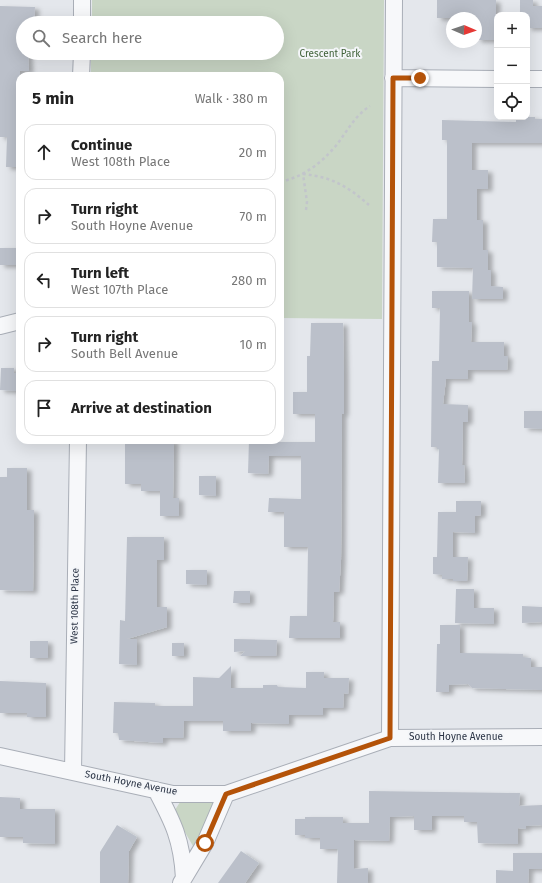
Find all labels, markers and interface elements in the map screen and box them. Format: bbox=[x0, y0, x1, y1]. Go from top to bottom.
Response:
north arrow bbox=[446, 12, 482, 48]
map controls bbox=[494, 12, 530, 120]
button: + bbox=[494, 12, 530, 48]
search box bbox=[16, 16, 284, 60]
icon: search bbox=[30, 27, 52, 49]
text: Search here bbox=[62, 29, 142, 47]
park label: Crescent Park bbox=[300, 48, 361, 60]
button: − bbox=[494, 48, 530, 84]
route end bbox=[411, 69, 429, 87]
button: locate bbox=[494, 84, 530, 120]
text: 5 min bbox=[32, 88, 74, 109]
text: Walk · 380 m bbox=[195, 91, 268, 106]
text: Continue bbox=[71, 136, 132, 154]
icon: ahead bbox=[33, 141, 55, 163]
text: 20 m bbox=[239, 145, 267, 160]
text: West 108th Place bbox=[71, 154, 170, 169]
text: Turn right bbox=[71, 200, 138, 218]
icon: right bbox=[33, 205, 55, 227]
text: 70 m bbox=[240, 209, 267, 224]
text: South Hoyne Avenue bbox=[71, 218, 193, 233]
text: Turn left bbox=[71, 264, 129, 282]
icon: left bbox=[33, 269, 55, 291]
text: 280 m bbox=[232, 273, 267, 288]
text: West 107th Place bbox=[71, 282, 168, 297]
text: Turn right bbox=[71, 328, 138, 346]
icon: right bbox=[33, 333, 55, 355]
text: 10 m bbox=[240, 337, 267, 352]
text: South Bell Avenue bbox=[71, 346, 178, 361]
icon: arrive bbox=[33, 397, 55, 419]
text: Arrive at destination bbox=[71, 399, 212, 417]
street label: West 108th Place bbox=[68, 568, 82, 644]
street label: South Hoyne Avenue bbox=[409, 731, 503, 743]
street label: South Hoyne Avenue bbox=[84, 768, 178, 798]
route start bbox=[196, 834, 214, 852]

